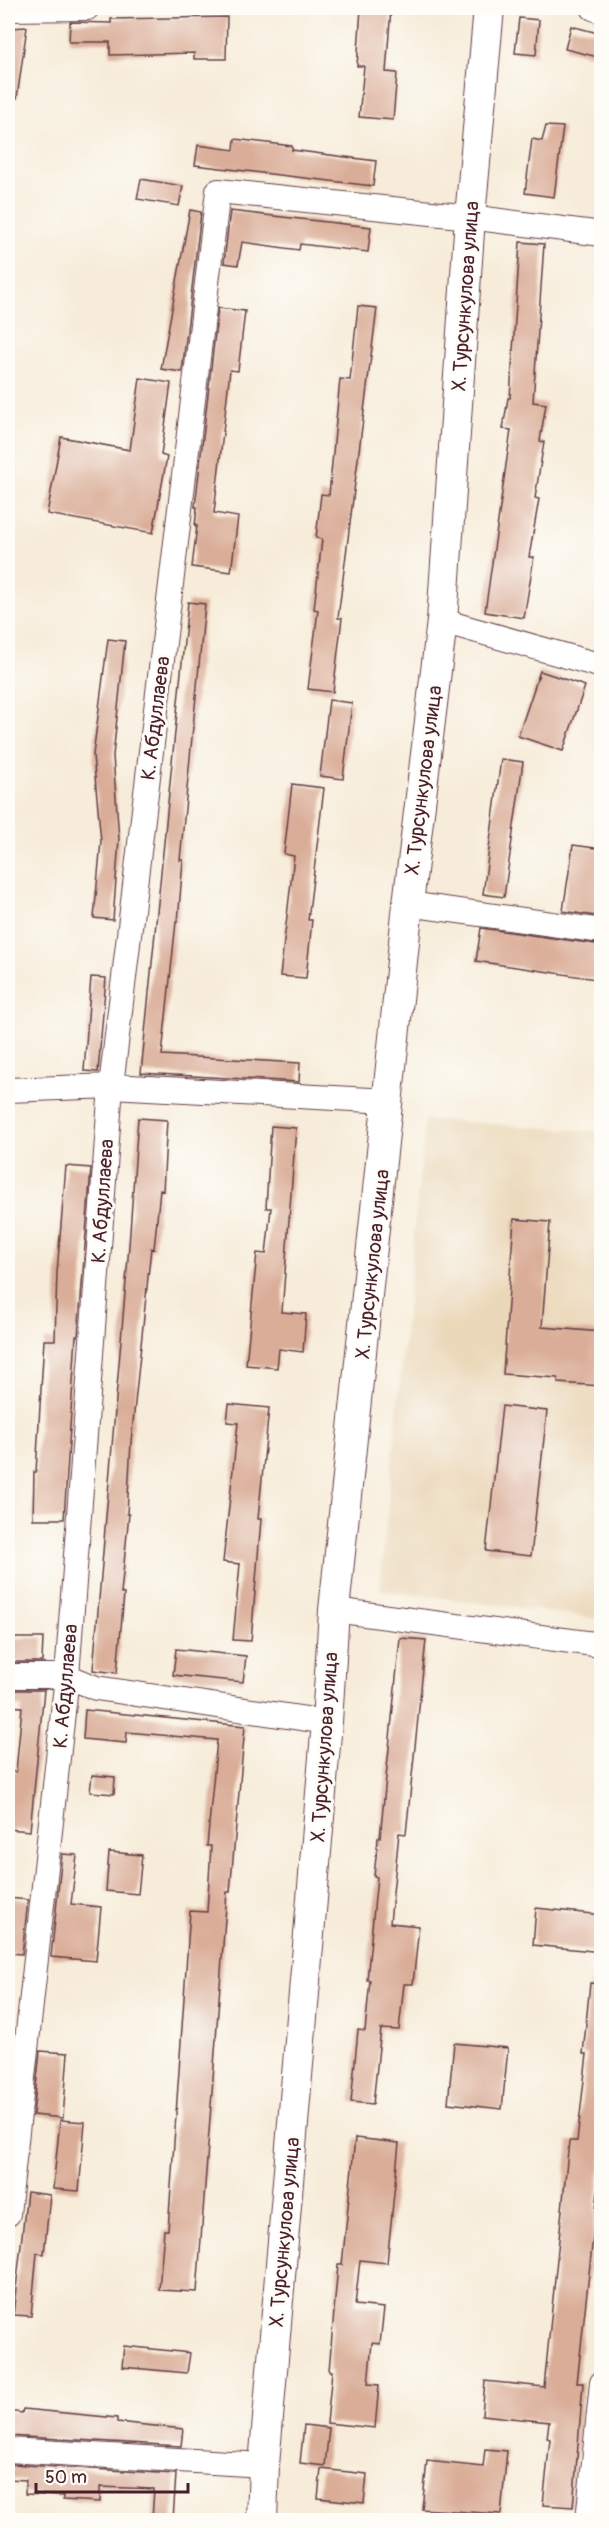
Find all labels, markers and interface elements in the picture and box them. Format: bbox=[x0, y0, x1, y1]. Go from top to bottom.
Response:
street label: Х. Турсункулова улица bbox=[446, 200, 485, 392]
street label: К. Абдуллаева bbox=[135, 655, 175, 781]
street label: Х. Турсункулова улица bbox=[399, 684, 448, 876]
street label: К. Абдуллаева bbox=[86, 1138, 119, 1264]
street label: Х. Турсункулова улица bbox=[350, 1168, 395, 1360]
street label: К. Абдуллаева bbox=[48, 1623, 83, 1749]
street label: Х. Турсункулова улица bbox=[305, 1651, 344, 1843]
street label: Х. Турсункулова улица bbox=[264, 2136, 305, 2328]
scale bar bbox=[36, 2456, 188, 2494]
text: 50 m bbox=[45, 2466, 87, 2489]

